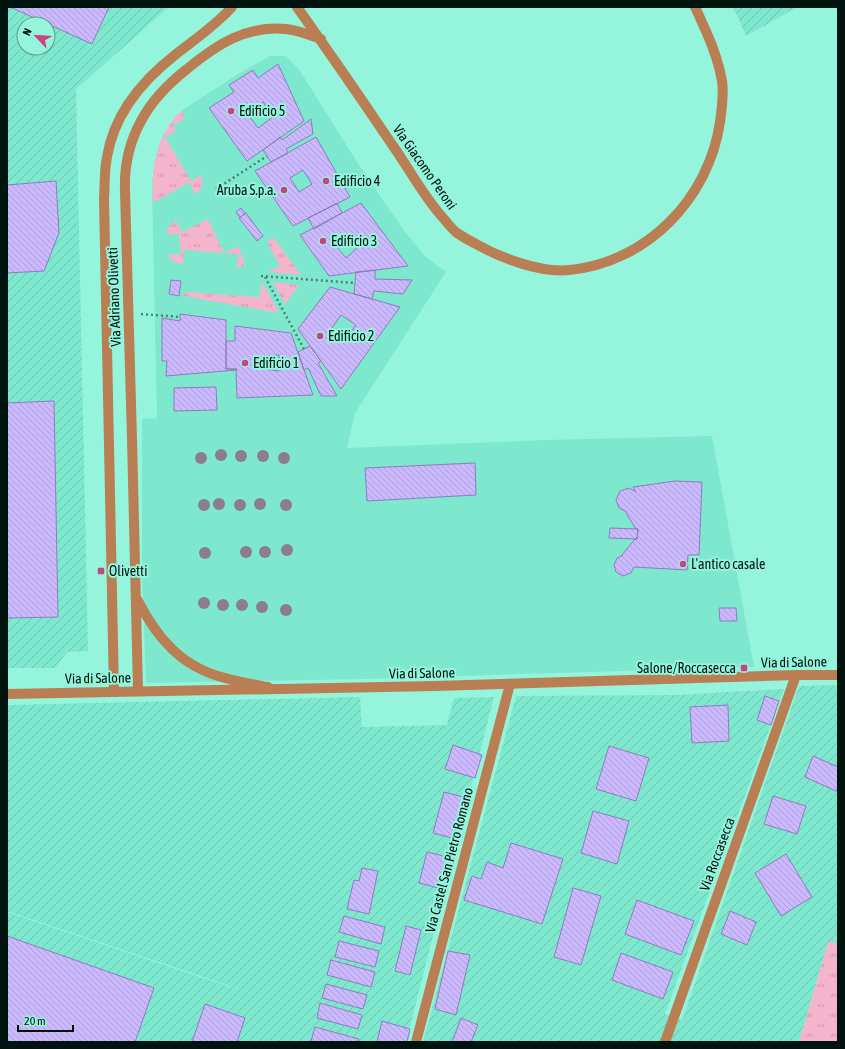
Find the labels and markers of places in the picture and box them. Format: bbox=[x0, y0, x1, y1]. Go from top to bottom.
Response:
place label: Edificio 5 bbox=[239, 103, 285, 119]
marker: Edificio 5 bbox=[226, 106, 236, 116]
place label: Edificio 4 bbox=[334, 173, 381, 189]
marker: Edificio 4 bbox=[321, 176, 331, 186]
place label: Aruba S.p.a. bbox=[217, 182, 276, 198]
marker: Aruba S.p.a. bbox=[279, 185, 289, 195]
place label: Edificio 3 bbox=[331, 233, 377, 249]
marker: Edificio 3 bbox=[318, 236, 328, 246]
place label: Edificio 2 bbox=[328, 328, 374, 344]
marker: Edificio 2 bbox=[315, 331, 325, 341]
place label: Edificio 1 bbox=[253, 355, 299, 371]
marker: Edificio 1 bbox=[240, 358, 250, 368]
place label: L'antico casale bbox=[691, 556, 765, 572]
marker: L'antico casale bbox=[678, 559, 688, 569]
place label: Olivetti bbox=[109, 563, 147, 579]
marker: Olivetti bbox=[96, 566, 106, 576]
place label: Salone/Roccasecca bbox=[637, 660, 736, 676]
marker: Salone/Roccasecca bbox=[739, 663, 749, 673]

